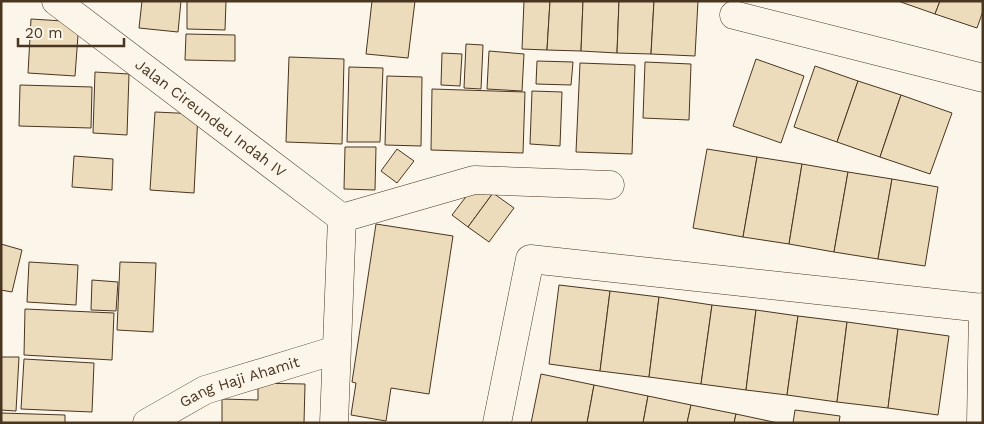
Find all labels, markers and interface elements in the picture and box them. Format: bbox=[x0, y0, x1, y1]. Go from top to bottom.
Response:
scale bar bbox=[18, 15, 124, 47]
text: 20 m bbox=[25, 24, 63, 42]
street label: Jalan Cireundeu Indah IV bbox=[132, 55, 290, 181]
street label: Gang Haji Ahamit bbox=[176, 352, 302, 412]

